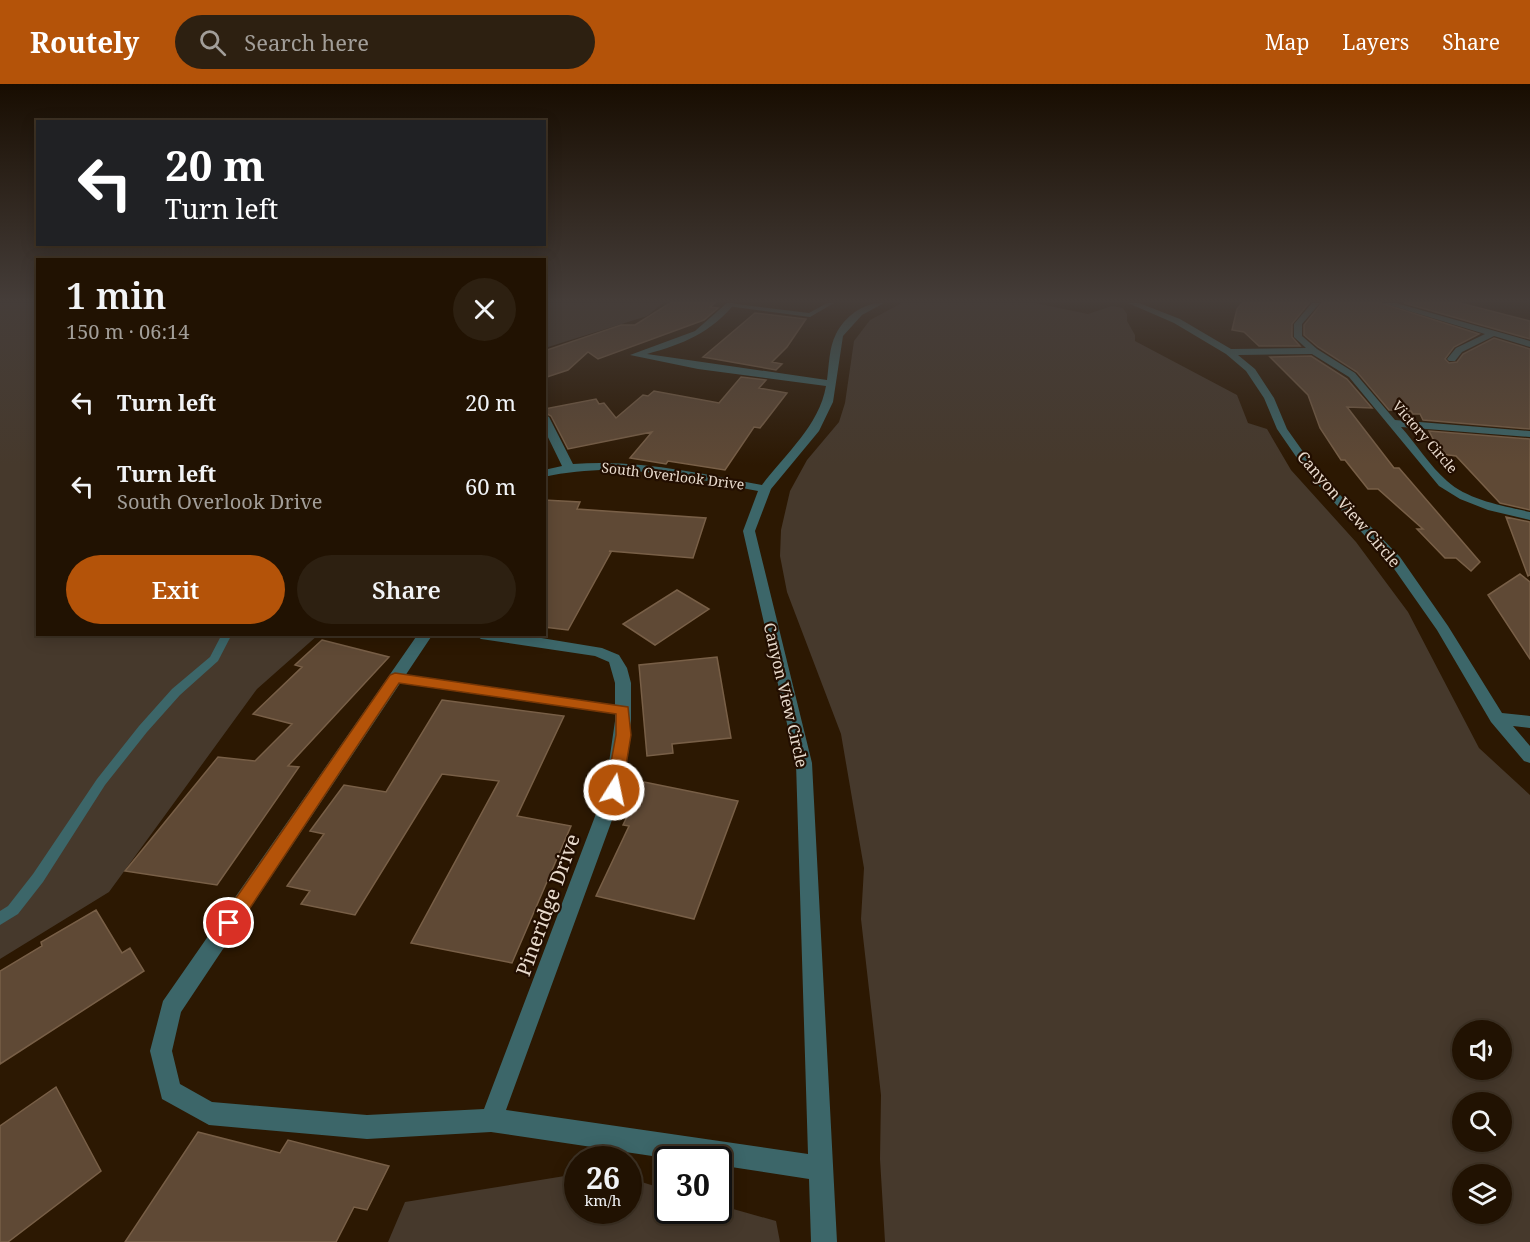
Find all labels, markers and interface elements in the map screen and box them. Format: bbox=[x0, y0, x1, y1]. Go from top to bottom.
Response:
search box bbox=[175, 15, 595, 69]
text: Routely bbox=[30, 23, 139, 61]
icon: search bbox=[196, 26, 229, 59]
text: Search here bbox=[244, 27, 369, 57]
text: Map bbox=[1265, 28, 1309, 56]
text: Layers bbox=[1342, 28, 1409, 56]
text: Share bbox=[1442, 28, 1500, 56]
text: 20 m bbox=[165, 136, 265, 193]
icon: left bbox=[66, 144, 144, 222]
text: Turn left bbox=[165, 190, 278, 227]
text: 1 min bbox=[66, 271, 167, 320]
button: close bbox=[453, 278, 516, 341]
text: 150 m · 06:14 bbox=[66, 318, 189, 345]
icon: left bbox=[66, 386, 99, 419]
text: Turn left bbox=[117, 387, 216, 417]
text: 20 m bbox=[465, 387, 516, 417]
street label: Victory Circle bbox=[1389, 396, 1462, 477]
street label: Canyon View Circle bbox=[1292, 446, 1406, 572]
street label: South Overlook Drive bbox=[601, 457, 746, 494]
text: Turn left bbox=[117, 458, 216, 488]
icon: left bbox=[66, 470, 99, 503]
text: 60 m bbox=[465, 471, 516, 501]
text: South Overlook Drive bbox=[117, 488, 322, 515]
button: Exit bbox=[66, 555, 285, 624]
button: Share bbox=[297, 555, 516, 624]
street label: Canyon View Circle bbox=[759, 620, 813, 770]
position arrow bbox=[582, 758, 646, 822]
street label: Pineridge Drive bbox=[509, 830, 586, 980]
pin bbox=[203, 897, 254, 948]
icon: arrive bbox=[212, 906, 245, 939]
map controls bbox=[1452, 1020, 1512, 1224]
button: sound bbox=[1452, 1020, 1512, 1080]
button: search bbox=[1452, 1092, 1512, 1152]
speed limit sign: 30 bbox=[654, 1146, 732, 1224]
text: 26 bbox=[586, 1157, 620, 1198]
button: layers bbox=[1452, 1164, 1512, 1224]
text: km/h bbox=[585, 1190, 621, 1210]

